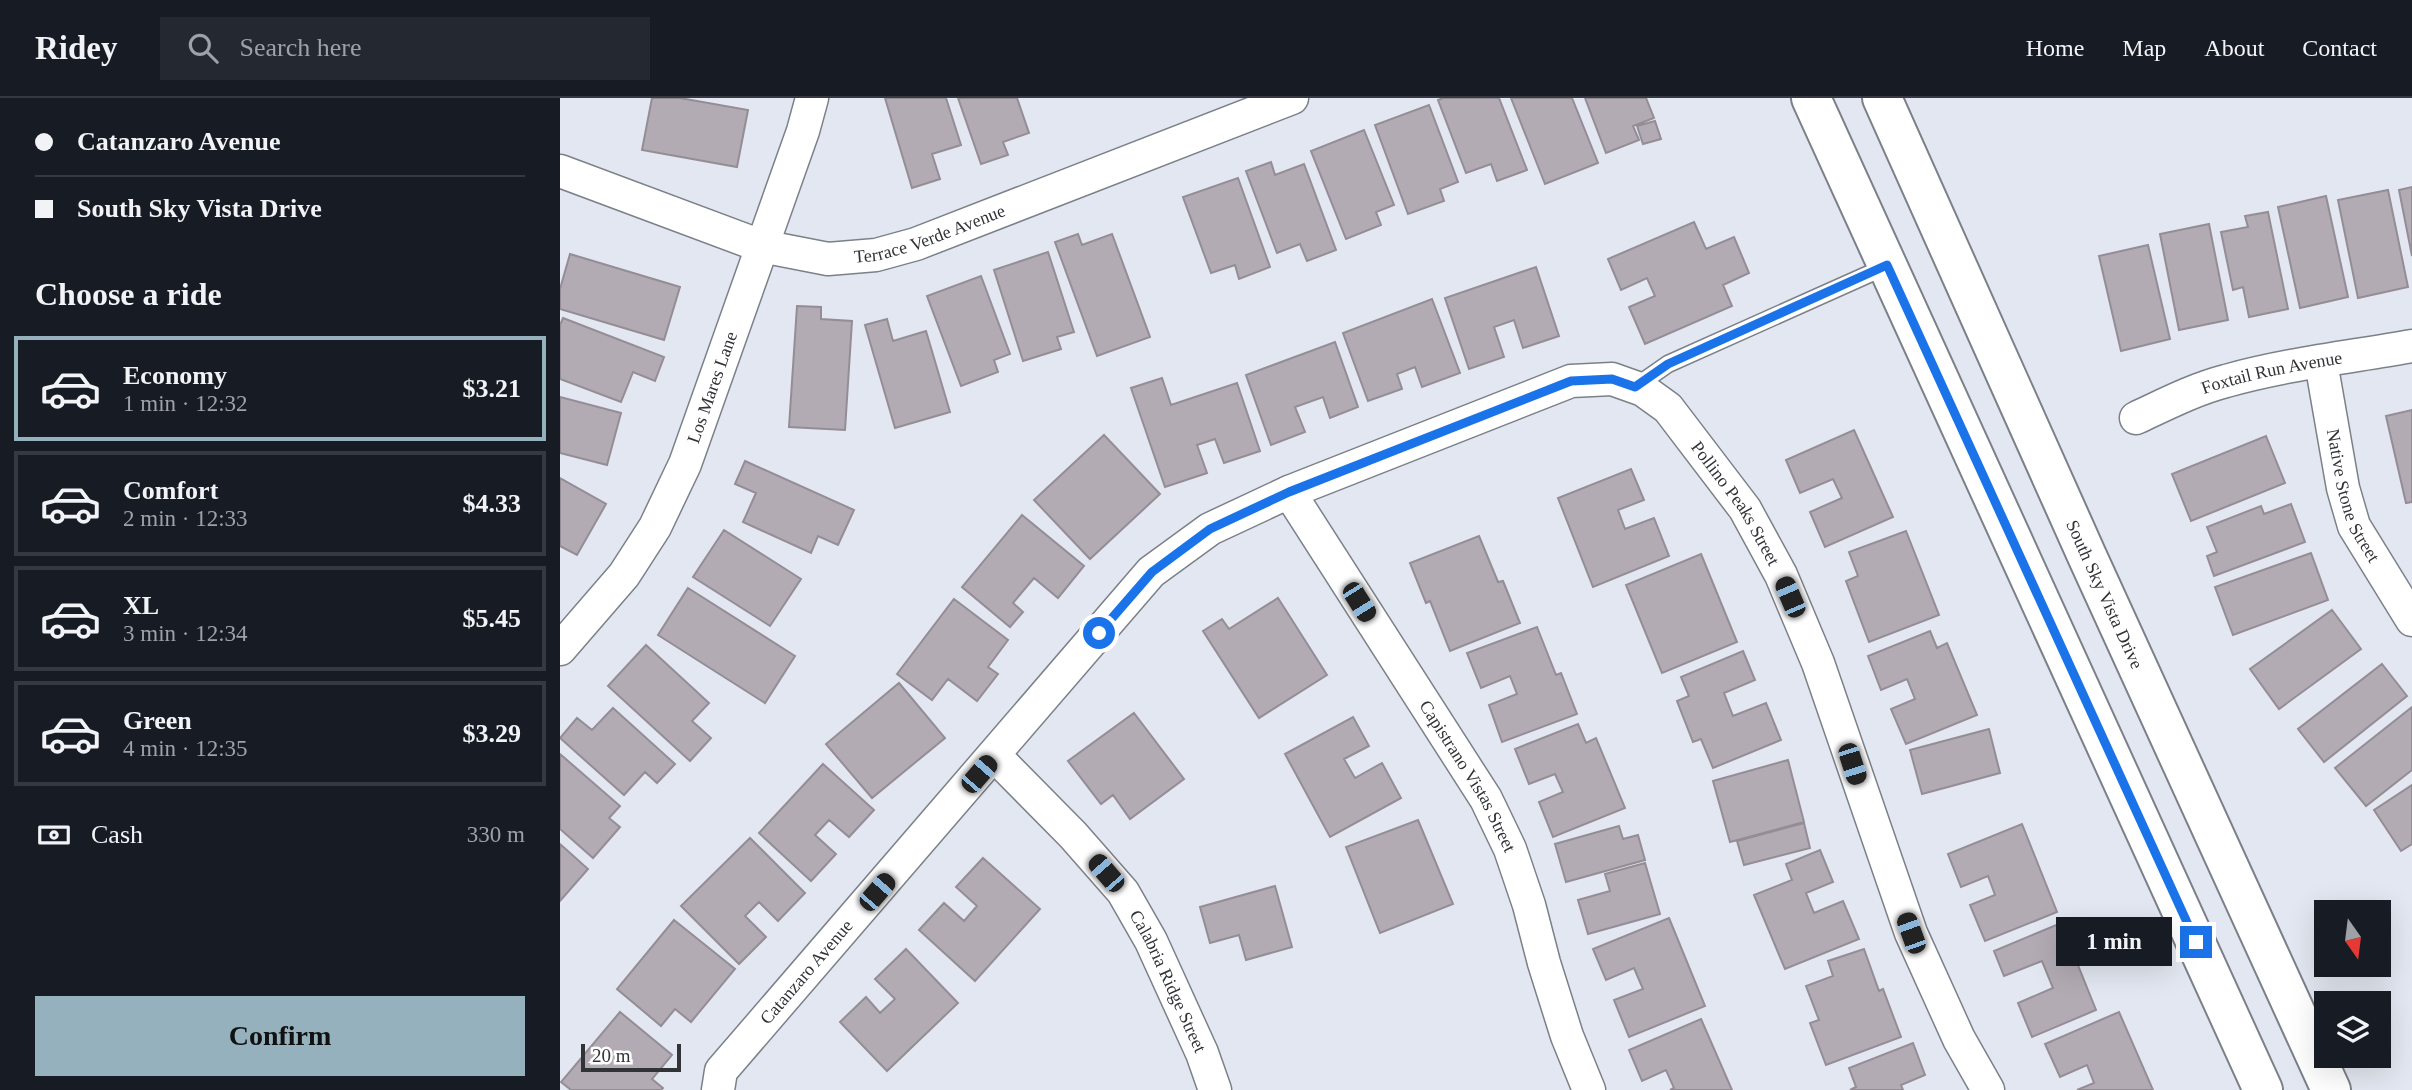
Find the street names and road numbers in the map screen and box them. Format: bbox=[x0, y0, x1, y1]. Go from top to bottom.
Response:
street label: Terrace Verde Avenue bbox=[853, 200, 1008, 267]
street label: Los Mares Lane bbox=[683, 329, 741, 446]
street label: Foxtail Run Avenue bbox=[2199, 348, 2344, 398]
street label: Native Stone Street bbox=[2323, 427, 2384, 566]
street label: Pollino Peaks Street bbox=[1687, 437, 1784, 569]
street label: South Sky Vista Drive bbox=[2062, 517, 2147, 672]
street label: Capistrano Vistas Street bbox=[1415, 697, 1520, 855]
street label: Calabria Ridge Street bbox=[1126, 907, 1210, 1056]
street label: Catanzaro Avenue bbox=[756, 916, 857, 1028]

